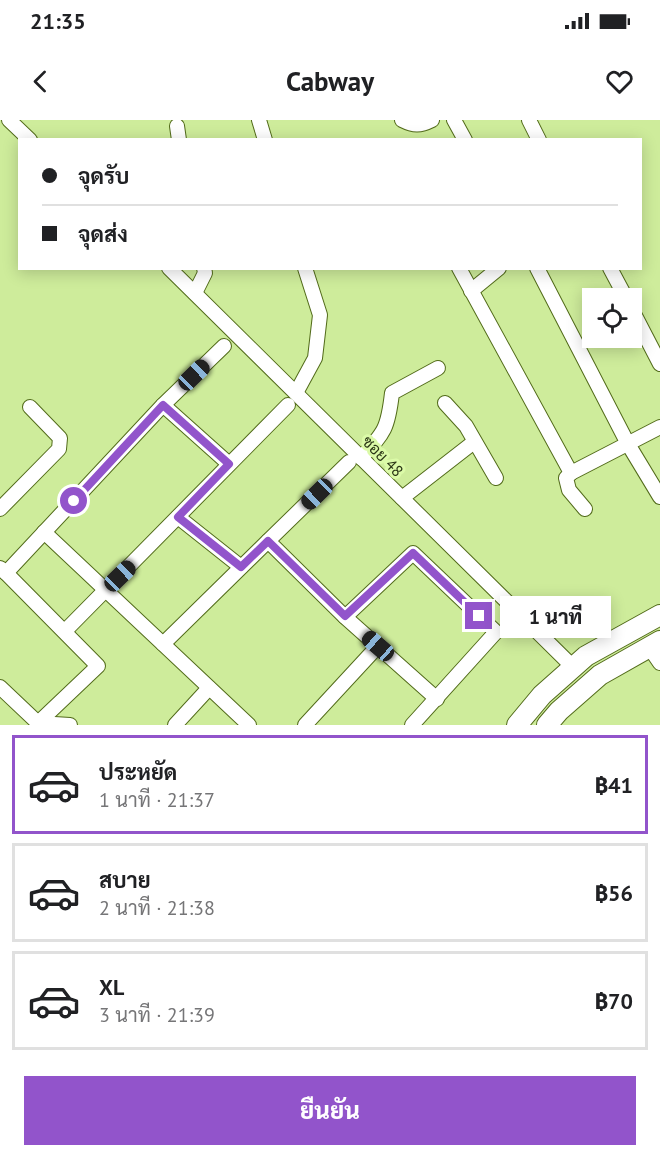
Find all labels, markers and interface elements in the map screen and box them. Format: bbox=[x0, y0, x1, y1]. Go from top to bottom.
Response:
text: 21:35 bbox=[30, 7, 86, 35]
text: Cabway bbox=[286, 64, 374, 98]
icon: back bbox=[24, 65, 57, 98]
icon: heart bbox=[603, 65, 636, 98]
text: จุดรับ bbox=[78, 162, 129, 190]
text: จุดส่ง bbox=[78, 220, 128, 248]
map controls bbox=[582, 288, 642, 348]
button: locate bbox=[582, 288, 642, 348]
car bbox=[175, 356, 213, 394]
street label: ซอย 48 bbox=[358, 431, 408, 481]
car bbox=[298, 475, 336, 513]
route start bbox=[60, 487, 87, 514]
car bbox=[101, 557, 139, 595]
callout: 1 นาที bbox=[500, 595, 611, 637]
route end bbox=[465, 602, 492, 629]
text: 1 นาที bbox=[529, 604, 582, 630]
car bbox=[359, 627, 397, 665]
icon: car bbox=[27, 758, 81, 812]
text: ประหยัด bbox=[99, 758, 177, 786]
text: ฿41 bbox=[595, 771, 633, 799]
text: 1 นาที · 21:37 bbox=[99, 787, 215, 813]
icon: car bbox=[27, 866, 81, 920]
text: สบาย bbox=[99, 866, 151, 894]
text: ฿56 bbox=[595, 879, 633, 907]
text: 2 นาที · 21:38 bbox=[99, 895, 215, 921]
text: XL bbox=[99, 973, 124, 1001]
icon: car bbox=[27, 974, 81, 1028]
text: ฿70 bbox=[595, 987, 633, 1015]
text: 3 นาที · 21:39 bbox=[99, 1002, 215, 1028]
button: ยืนยัน bbox=[24, 1076, 636, 1145]

